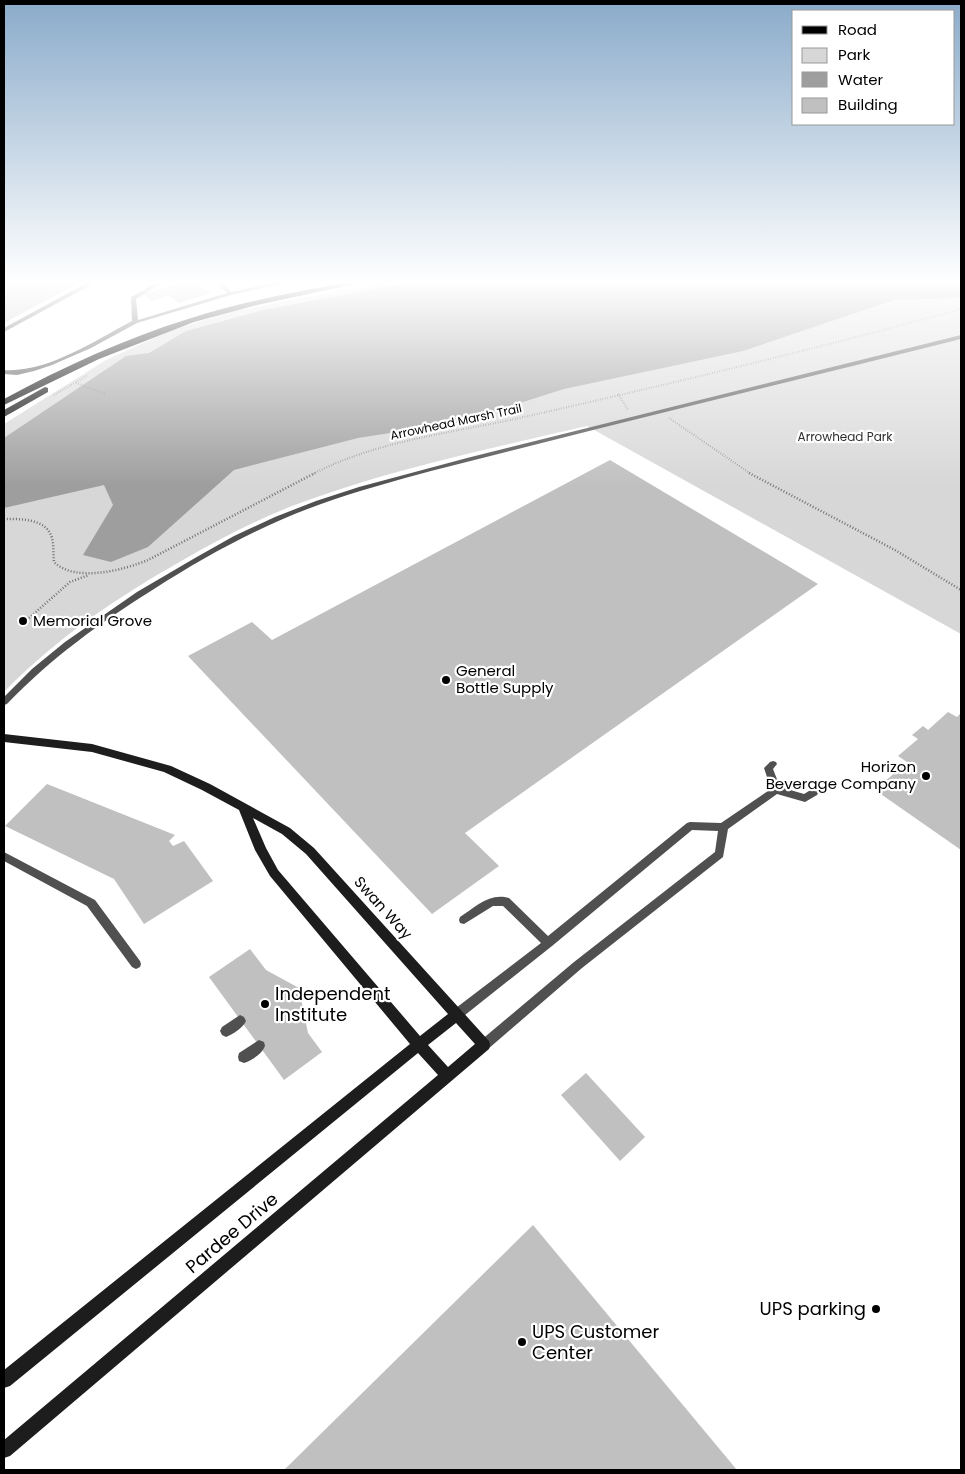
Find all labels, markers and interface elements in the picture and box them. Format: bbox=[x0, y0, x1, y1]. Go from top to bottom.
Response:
legend bbox=[792, 10, 955, 125]
text: Road bbox=[838, 19, 877, 40]
text: Park bbox=[838, 44, 870, 65]
text: Water bbox=[838, 69, 884, 90]
text: Building bbox=[838, 94, 898, 115]
street label: Arrowhead Marsh Trail bbox=[389, 399, 523, 444]
park label: Arrowhead Park bbox=[798, 428, 893, 445]
place label: Memorial Grove bbox=[33, 610, 152, 631]
marker: Memorial Grove bbox=[17, 615, 29, 627]
place label: General Bottle Supply bbox=[456, 660, 554, 698]
marker: General Bottle Supply bbox=[440, 674, 452, 686]
place label: Horizon Beverage Company bbox=[766, 756, 917, 794]
marker: Horizon Beverage Company bbox=[920, 770, 932, 782]
street label: Swan Way bbox=[349, 872, 418, 944]
place label: Independent Institute bbox=[275, 981, 391, 1027]
marker: Independent Institute bbox=[259, 998, 271, 1010]
street label: Pardee Drive bbox=[180, 1186, 283, 1279]
place label: UPS parking bbox=[760, 1296, 866, 1321]
marker: UPS parking bbox=[870, 1303, 882, 1315]
place label: UPS Customer Center bbox=[532, 1319, 660, 1365]
marker: UPS Customer Center bbox=[516, 1336, 528, 1348]

